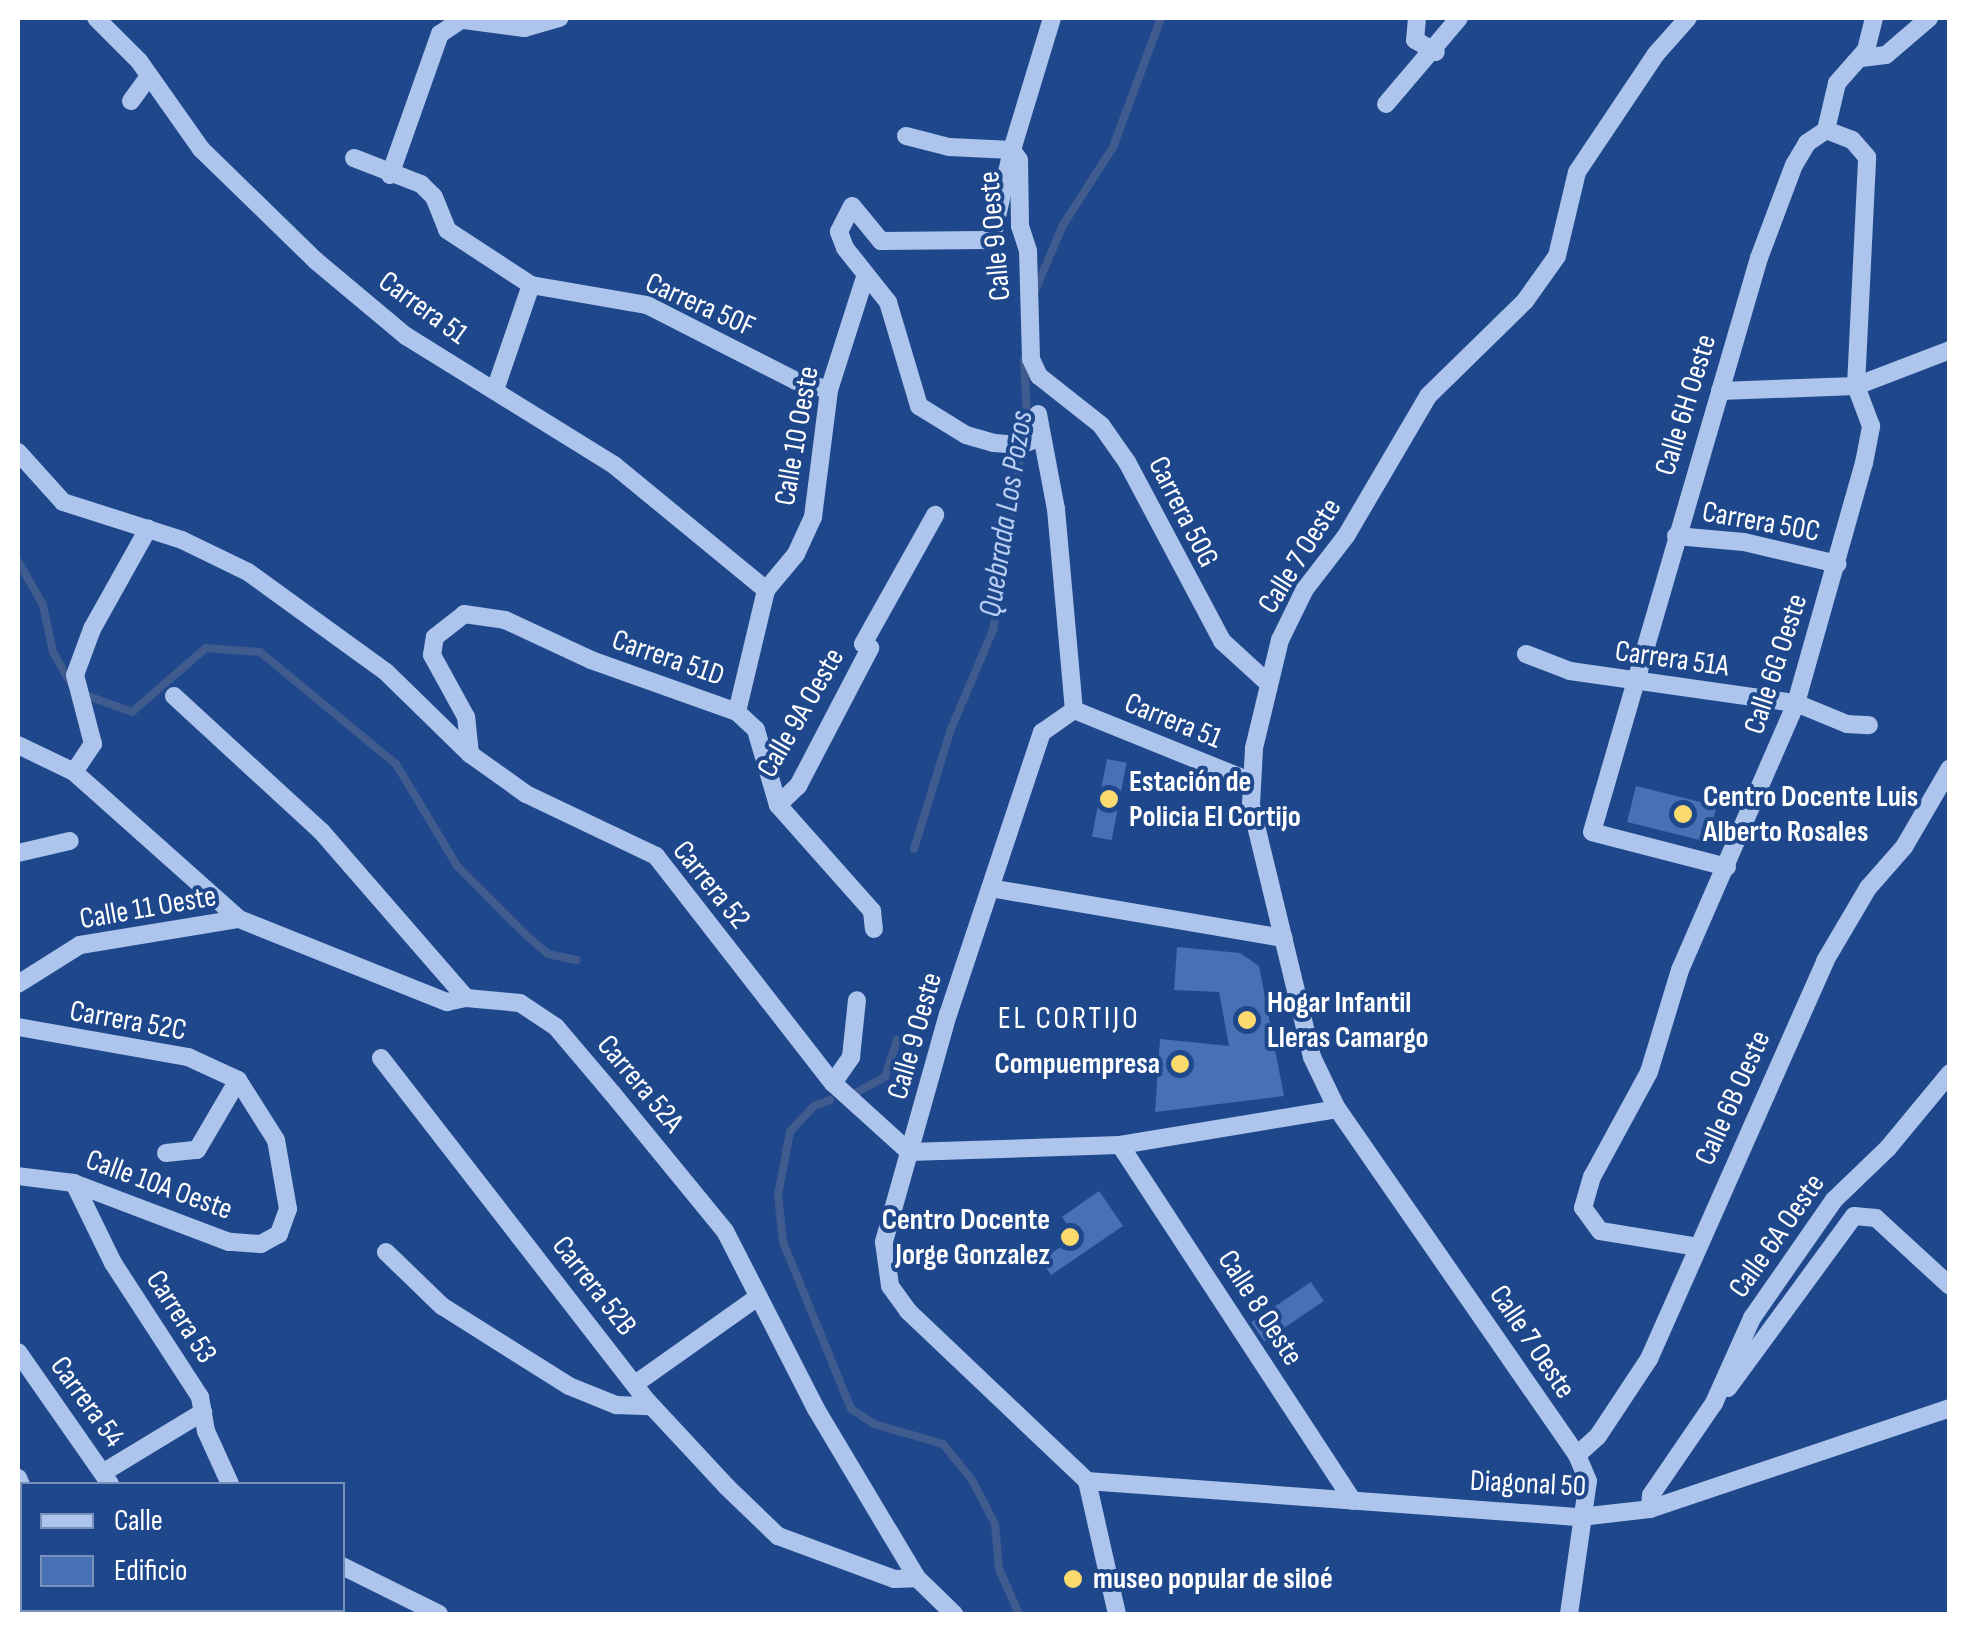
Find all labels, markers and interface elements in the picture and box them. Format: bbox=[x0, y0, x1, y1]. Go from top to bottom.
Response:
street label: Calle 9 Oeste bbox=[971, 170, 1019, 302]
street label: Carrera 51 bbox=[371, 264, 475, 352]
street label: Carrera 50F bbox=[640, 265, 760, 345]
street label: Calle 6H Oeste bbox=[1648, 330, 1724, 480]
street label: Calle 10 Oeste bbox=[767, 364, 827, 508]
water label: Quebrada Los Pozos bbox=[972, 408, 1042, 620]
street label: Carrera 50G bbox=[1140, 451, 1226, 573]
street label: Calle 7 Oeste bbox=[1251, 492, 1349, 620]
street label: Carrera 50C bbox=[1699, 494, 1823, 550]
street label: Calle 6G Oeste bbox=[1736, 589, 1816, 739]
street label: Carrera 51D bbox=[607, 622, 729, 694]
street label: Carrera 51A bbox=[1613, 633, 1731, 685]
street label: Calle 9A Oeste bbox=[750, 642, 852, 784]
street label: Carrera 51 bbox=[1119, 685, 1227, 757]
place label: Estación de Policia El Cortijo bbox=[1129, 764, 1301, 834]
place label: Centro Docente Luis Alberto Rosales bbox=[1703, 779, 1918, 850]
marker: Estación de Policia El Cortijo bbox=[1098, 788, 1120, 810]
marker: Centro Docente Luis Alberto Rosales bbox=[1672, 803, 1694, 825]
street label: Carrera 52 bbox=[665, 834, 757, 936]
street label: Calle 11 Oeste bbox=[77, 878, 219, 938]
street label: Calle 9 Oeste bbox=[880, 968, 950, 1104]
place label: Hogar Infantil Lleras Camargo bbox=[1267, 985, 1429, 1056]
street label: Carrera 52C bbox=[67, 993, 189, 1049]
district label: EL CORTIJO bbox=[998, 1000, 1140, 1038]
marker: Hogar Infantil Lleras Camargo bbox=[1236, 1009, 1258, 1031]
street label: Calle 6B Oeste bbox=[1687, 1025, 1779, 1171]
street label: Carrera 52A bbox=[589, 1028, 691, 1140]
place label: Compuempresa bbox=[995, 1046, 1160, 1082]
marker: Compuempresa bbox=[1169, 1053, 1191, 1075]
street label: Calle 10A Oeste bbox=[81, 1142, 237, 1228]
street label: Calle 6A Oeste bbox=[1721, 1167, 1833, 1305]
place label: Centro Docente Jorge Gonzalez bbox=[882, 1202, 1050, 1272]
marker: Centro Docente Jorge Gonzalez bbox=[1059, 1226, 1081, 1248]
street label: Carrera 52B bbox=[544, 1229, 644, 1343]
street label: Calle 8 Oeste bbox=[1209, 1244, 1311, 1372]
street label: Carrera 53 bbox=[138, 1264, 224, 1370]
street label: Calle 7 Oeste bbox=[1481, 1278, 1583, 1406]
street label: Carrera 54 bbox=[42, 1350, 132, 1454]
street label: Diagonal 50 bbox=[1469, 1463, 1587, 1505]
legend bbox=[20, 1482, 345, 1612]
text: Calle bbox=[114, 1503, 163, 1539]
text: Edificio bbox=[114, 1553, 187, 1589]
place label: museo popular de siloé bbox=[1093, 1561, 1333, 1597]
marker: museo popular de siloé bbox=[1062, 1568, 1084, 1590]

